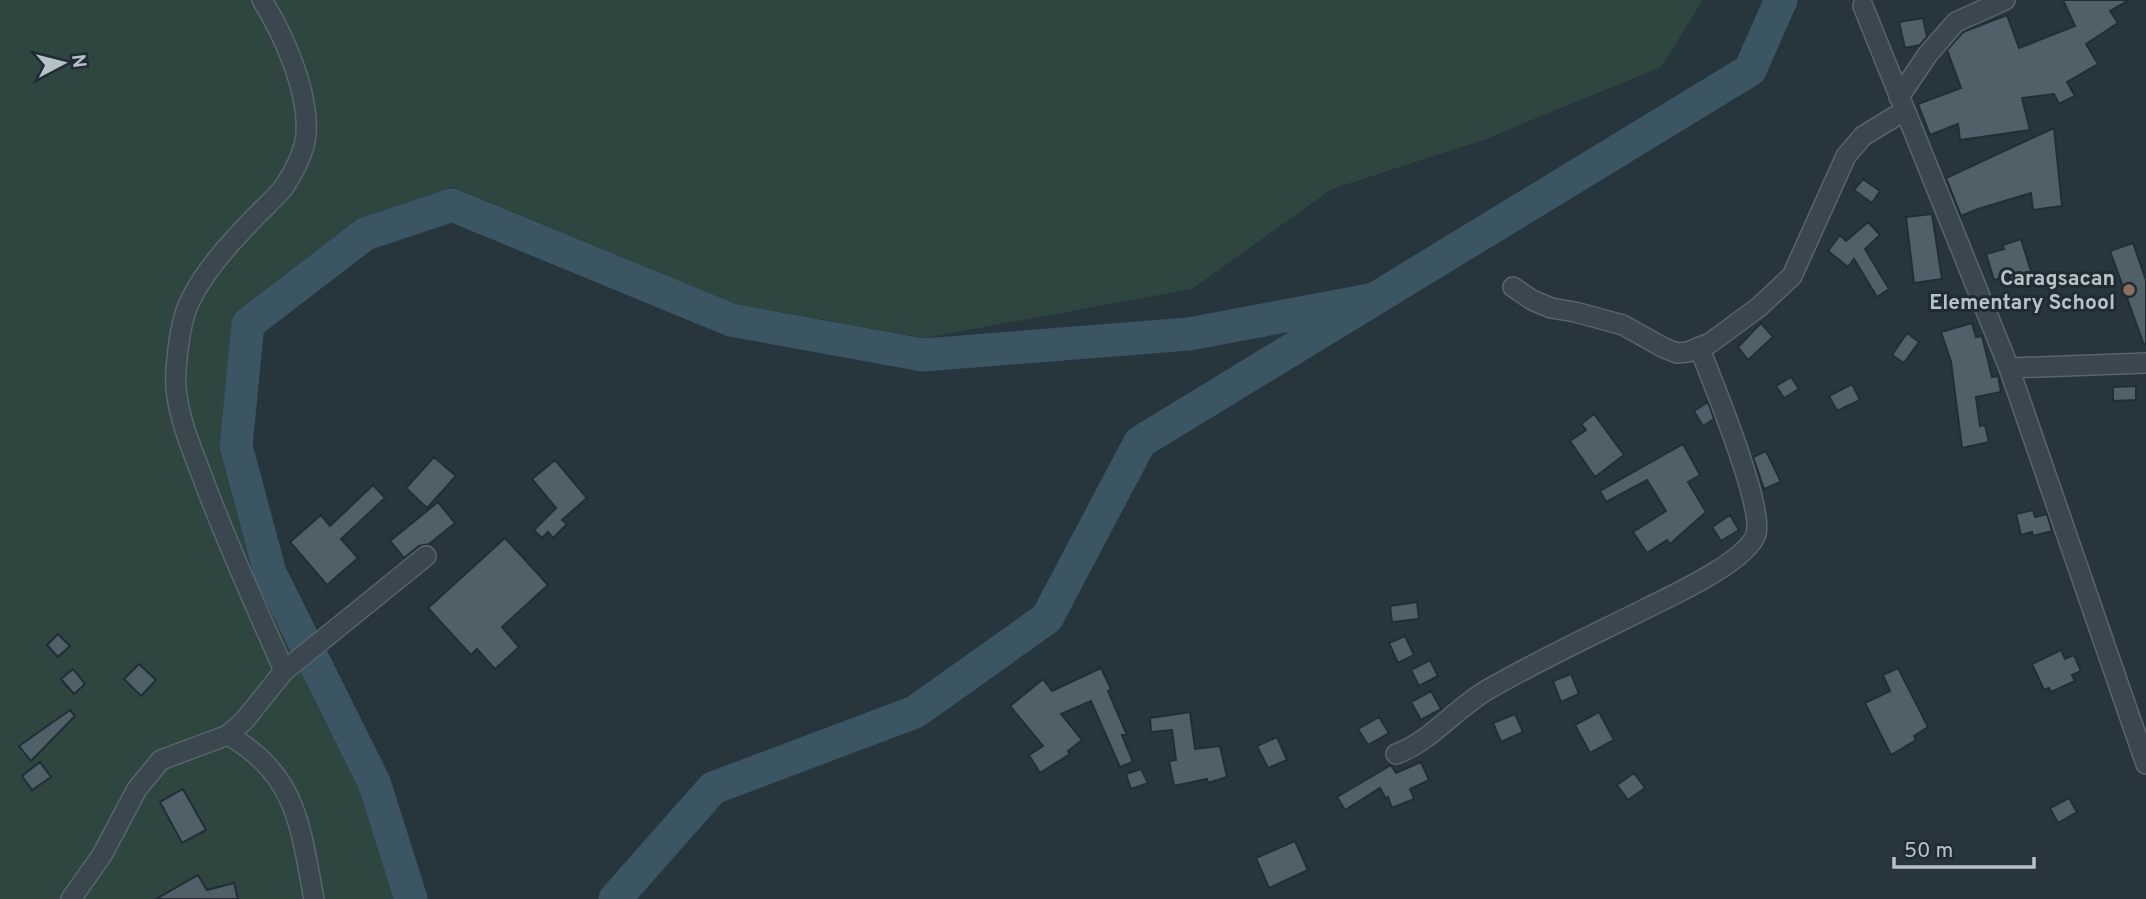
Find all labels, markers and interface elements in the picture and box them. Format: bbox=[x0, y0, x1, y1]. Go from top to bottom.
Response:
north arrow bbox=[28, 28, 98, 98]
text: N bbox=[65, 53, 91, 69]
place label: Caragsacan Elementary School bbox=[1929, 266, 2115, 317]
marker: Caragsacan Elementary School bbox=[2121, 282, 2137, 298]
scale bar bbox=[1894, 825, 2034, 869]
text: 50 m bbox=[1904, 838, 1953, 865]

